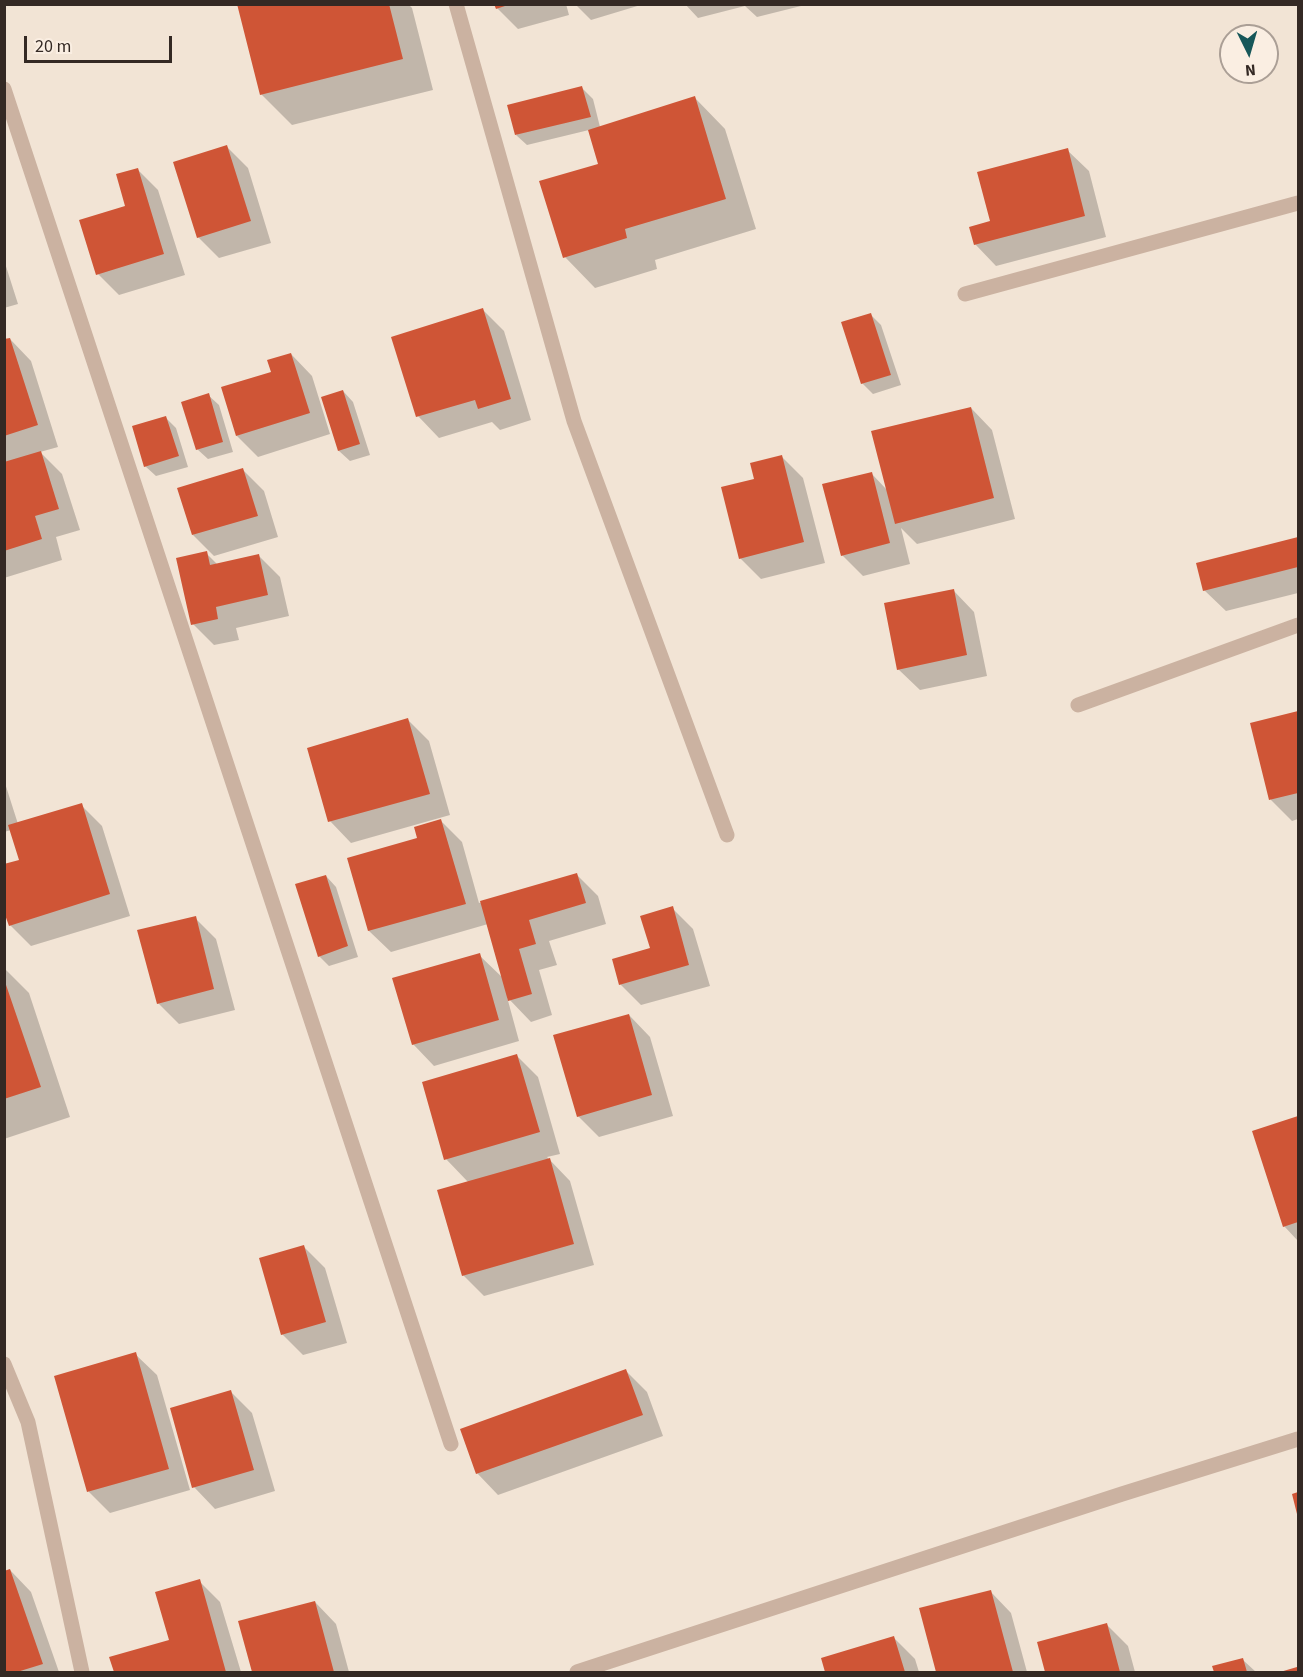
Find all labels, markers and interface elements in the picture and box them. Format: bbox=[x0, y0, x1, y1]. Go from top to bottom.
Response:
scale bar bbox=[27, 24, 176, 62]
north arrow bbox=[1219, 24, 1279, 84]
text: 20 m bbox=[35, 34, 71, 59]
text: N bbox=[1244, 59, 1257, 81]

